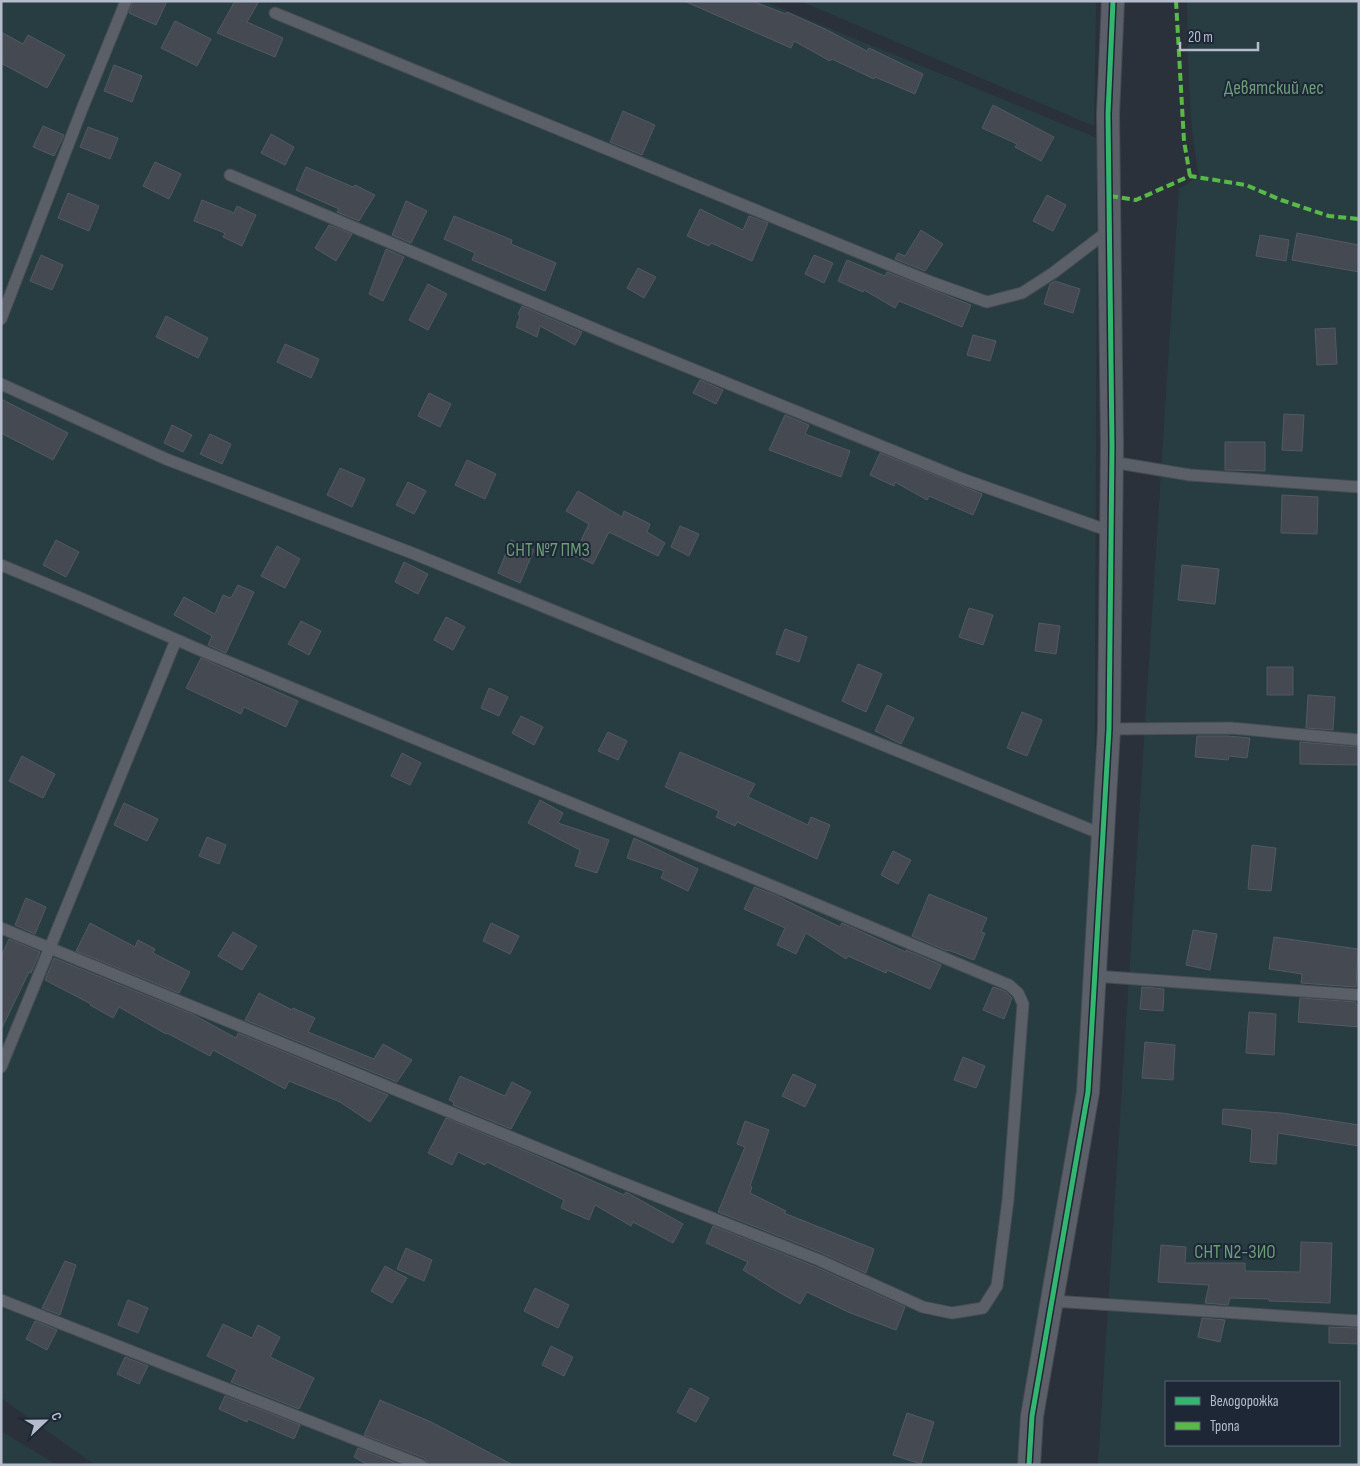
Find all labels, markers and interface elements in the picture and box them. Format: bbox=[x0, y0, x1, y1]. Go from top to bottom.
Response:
scale bar bbox=[1180, 20, 1258, 52]
text: 20 m bbox=[1188, 28, 1213, 47]
park label: Девятский лес bbox=[1224, 77, 1324, 100]
park label: СНТ №7 ПМЗ bbox=[506, 539, 590, 562]
park label: СНТ N2-ЗИО bbox=[1194, 1241, 1276, 1264]
legend bbox=[1165, 1381, 1340, 1446]
text: Велодорожка bbox=[1210, 1392, 1279, 1411]
north arrow bbox=[20, 1396, 70, 1446]
text: С bbox=[47, 1410, 66, 1423]
text: Тропа bbox=[1210, 1417, 1240, 1436]

